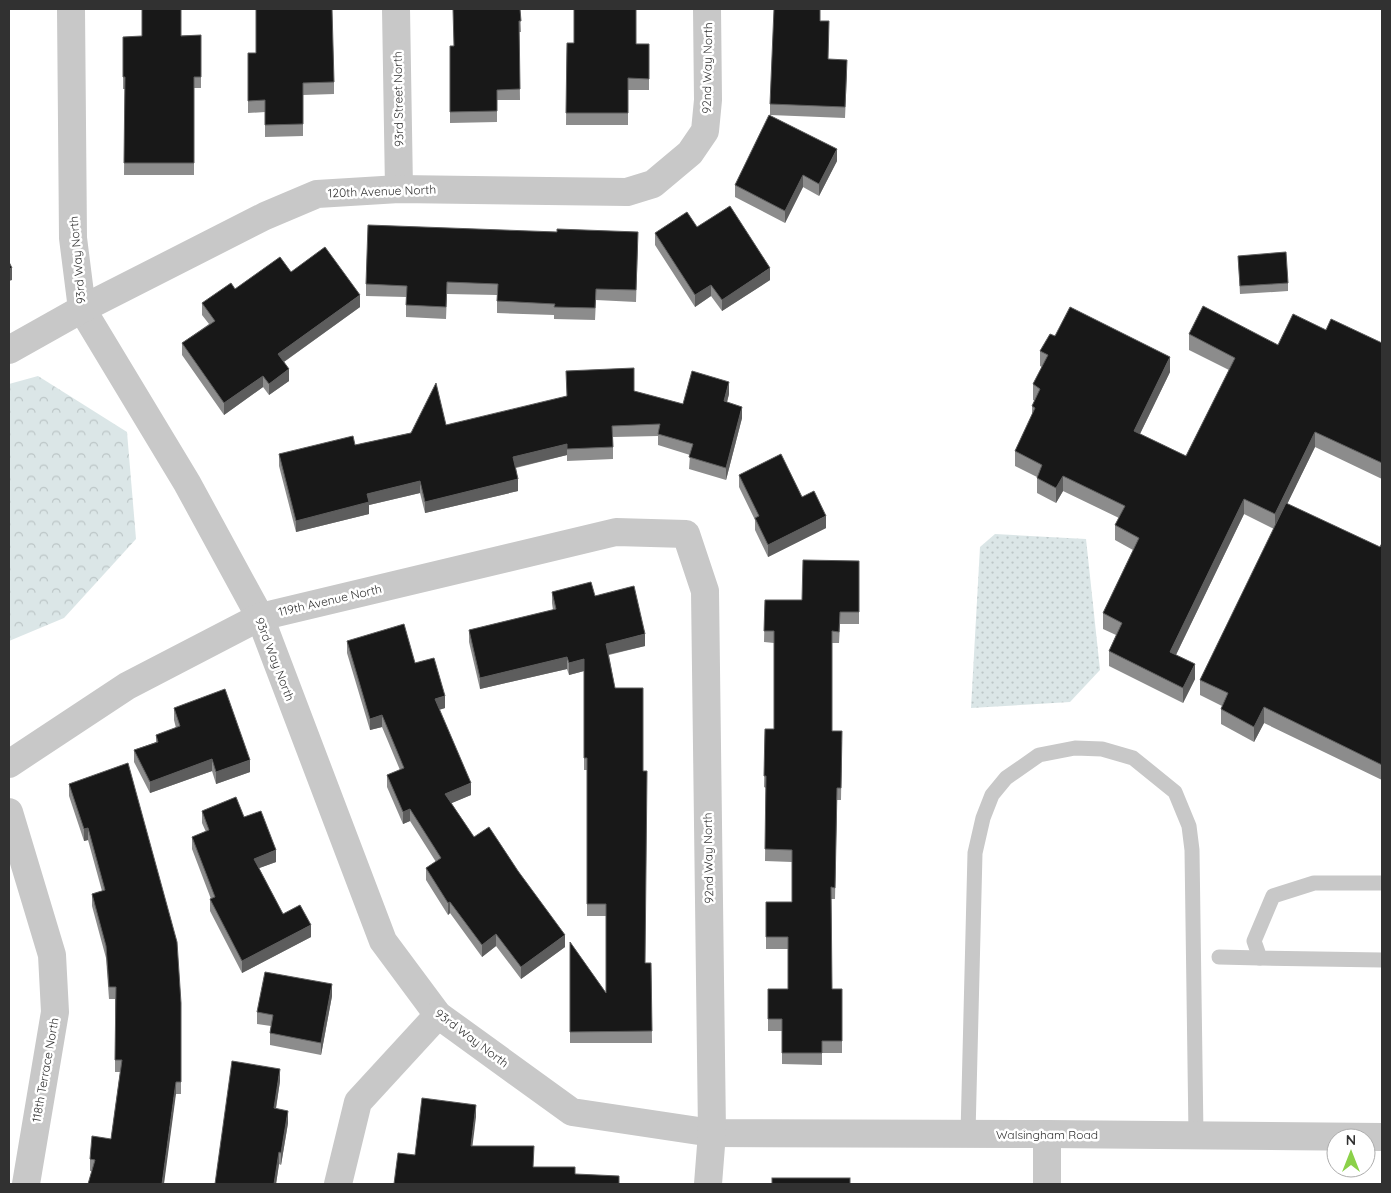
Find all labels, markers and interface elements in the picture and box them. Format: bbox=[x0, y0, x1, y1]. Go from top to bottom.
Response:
street label: 92nd Way North bbox=[699, 22, 715, 114]
street label: 93rd Street North bbox=[390, 51, 406, 147]
street label: 120th Avenue North bbox=[328, 182, 436, 200]
street label: 93rd Way North bbox=[66, 215, 88, 305]
street label: 119th Avenue North bbox=[277, 581, 383, 619]
street label: 93rd Way North bbox=[252, 615, 298, 703]
street label: 92nd Way North bbox=[700, 812, 716, 904]
street label: 93rd Way North bbox=[432, 1005, 512, 1071]
street label: 118th Terrace North bbox=[28, 1016, 62, 1124]
street label: Walsingham Road bbox=[996, 1127, 1098, 1142]
north arrow bbox=[1326, 1128, 1376, 1178]
text: N bbox=[1346, 1131, 1356, 1149]

